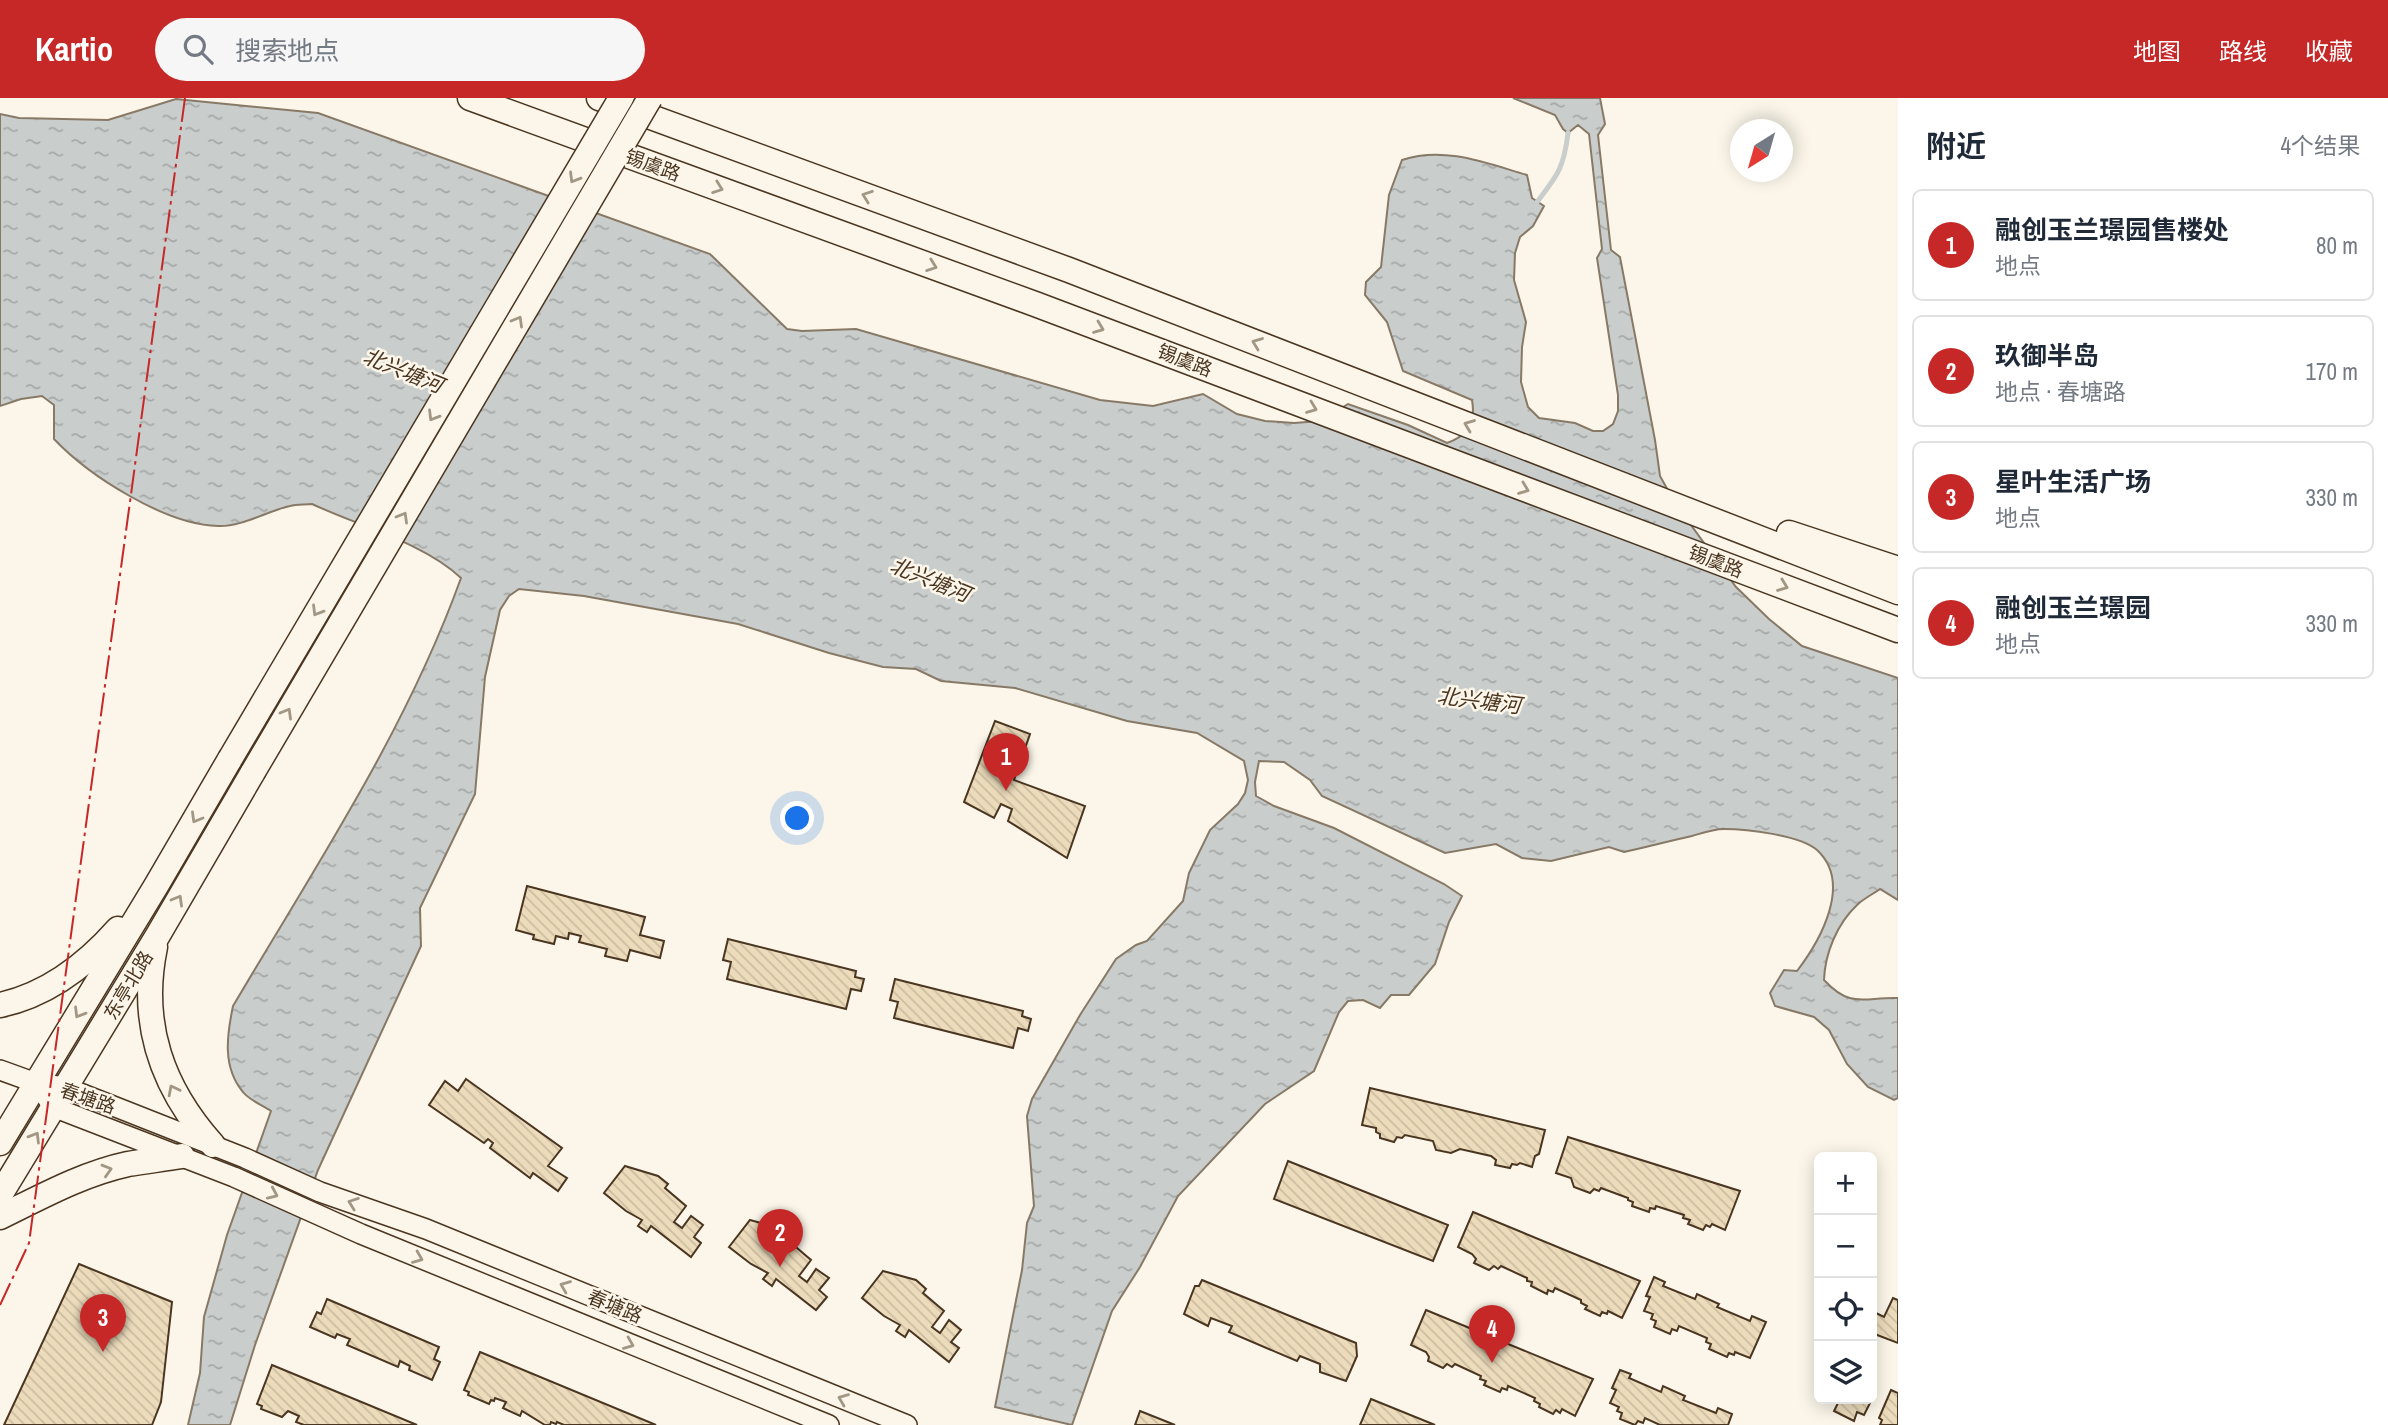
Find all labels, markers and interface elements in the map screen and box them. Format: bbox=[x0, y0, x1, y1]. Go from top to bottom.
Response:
search box bbox=[155, 18, 645, 81]
text: Kartio bbox=[35, 27, 113, 71]
icon: search bbox=[179, 30, 217, 68]
text: 搜索地点 bbox=[235, 33, 339, 68]
text: 地图 bbox=[2133, 35, 2181, 67]
text: 路线 bbox=[2219, 35, 2267, 67]
text: 收藏 bbox=[2305, 35, 2353, 67]
north arrow bbox=[1730, 119, 1793, 182]
text: 附近 bbox=[1926, 126, 1986, 166]
text: 4个结果 bbox=[2281, 130, 2360, 161]
street label: 锡虞路 bbox=[622, 143, 684, 187]
one-way arrow bbox=[569, 170, 582, 183]
one-way arrow bbox=[712, 180, 724, 194]
one-way arrow bbox=[862, 190, 874, 204]
text: 融创玉兰璟园售楼处 bbox=[1995, 212, 2229, 247]
text: 1 bbox=[1946, 230, 1956, 261]
text: 80 m bbox=[2316, 230, 2358, 261]
text: 地点 bbox=[1995, 250, 2041, 281]
one-way arrow bbox=[925, 258, 938, 272]
one-way arrow bbox=[510, 316, 523, 329]
one-way arrow bbox=[1092, 319, 1104, 333]
one-way arrow bbox=[1251, 337, 1263, 351]
street label: 锡虞路 bbox=[1154, 338, 1216, 382]
text: 玖御半岛 bbox=[1995, 338, 2099, 373]
water label: 北兴塘河 bbox=[359, 341, 451, 401]
text: 2 bbox=[1946, 356, 1956, 387]
text: 170 m bbox=[2306, 356, 2358, 387]
text: 地点 · 春塘路 bbox=[1995, 376, 2126, 407]
one-way arrow bbox=[1305, 400, 1317, 414]
one-way arrow bbox=[428, 408, 441, 421]
one-way arrow bbox=[1464, 420, 1476, 434]
text: 星叶生活广场 bbox=[1995, 464, 2151, 499]
one-way arrow bbox=[1518, 480, 1530, 494]
text: 3 bbox=[1946, 482, 1956, 513]
text: 330 m bbox=[2306, 482, 2358, 513]
text: 地点 bbox=[1995, 502, 2041, 533]
one-way arrow bbox=[395, 512, 408, 525]
street label: 锡虞路 bbox=[1685, 539, 1747, 583]
water label: 北兴塘河 bbox=[886, 550, 978, 610]
one-way arrow bbox=[1776, 578, 1788, 592]
text: 融创玉兰璟园 bbox=[1995, 590, 2151, 625]
one-way arrow bbox=[312, 604, 325, 617]
text: 4 bbox=[1946, 608, 1956, 639]
text: 330 m bbox=[2306, 608, 2358, 639]
text: 地点 bbox=[1995, 628, 2041, 659]
water label: 北兴塘河 bbox=[1436, 681, 1526, 721]
one-way arrow bbox=[279, 708, 292, 721]
pin: 1 bbox=[983, 733, 1029, 791]
your location bbox=[780, 801, 814, 835]
one-way arrow bbox=[191, 810, 204, 823]
one-way arrow bbox=[170, 895, 183, 908]
street label: 东亭北路 bbox=[97, 946, 159, 1024]
one-way arrow bbox=[74, 1006, 87, 1019]
street label: 春塘路 bbox=[57, 1076, 119, 1120]
one-way arrow bbox=[168, 1085, 182, 1097]
one-way arrow bbox=[27, 1132, 40, 1145]
map controls bbox=[1814, 1152, 1877, 1404]
button: + bbox=[1814, 1152, 1877, 1215]
one-way arrow bbox=[101, 1164, 113, 1179]
one-way arrow bbox=[266, 1186, 278, 1200]
one-way arrow bbox=[347, 1197, 359, 1211]
pin: 2 bbox=[757, 1209, 803, 1267]
button: − bbox=[1814, 1215, 1877, 1278]
one-way arrow bbox=[411, 1250, 424, 1264]
button: locate bbox=[1814, 1278, 1877, 1341]
one-way arrow bbox=[559, 1280, 571, 1294]
street label: 春塘路 bbox=[584, 1283, 646, 1329]
pin: 3 bbox=[80, 1294, 126, 1352]
pin: 4 bbox=[1469, 1305, 1515, 1363]
one-way arrow bbox=[622, 1335, 634, 1349]
button: layers bbox=[1814, 1341, 1877, 1404]
one-way arrow bbox=[838, 1393, 851, 1407]

